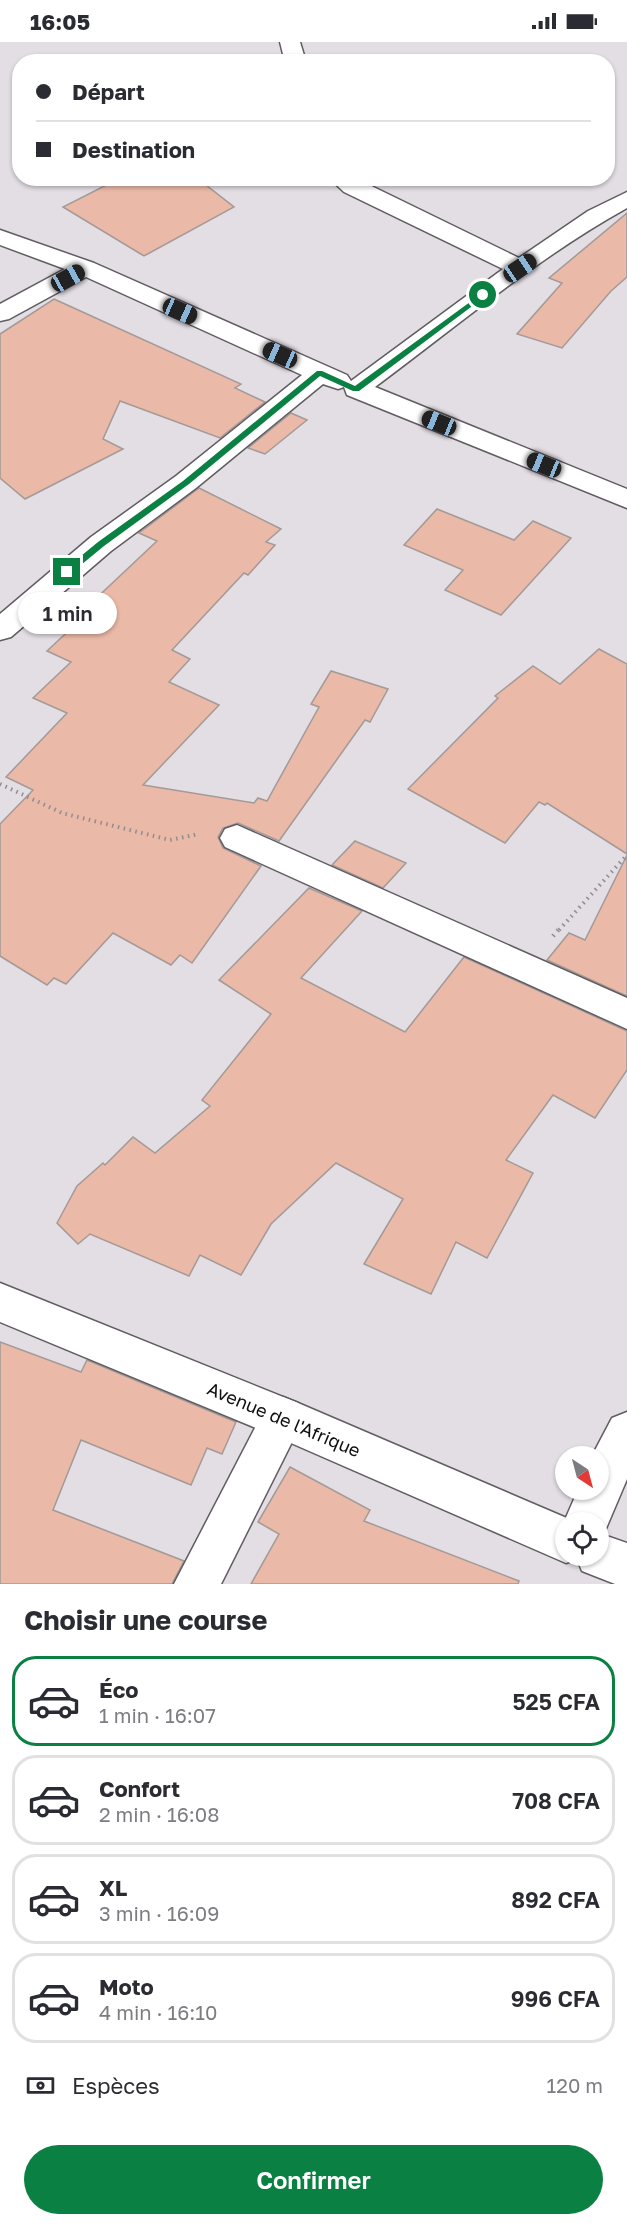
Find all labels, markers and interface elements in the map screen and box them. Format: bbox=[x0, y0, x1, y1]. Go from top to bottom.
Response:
text: 16:05 bbox=[30, 8, 90, 35]
text: Départ bbox=[72, 78, 145, 105]
text: Destination bbox=[72, 136, 195, 163]
car bbox=[500, 250, 540, 286]
car bbox=[48, 261, 88, 295]
route start bbox=[469, 281, 496, 308]
car bbox=[160, 295, 200, 327]
car bbox=[260, 339, 300, 371]
car bbox=[419, 408, 459, 438]
car bbox=[524, 450, 564, 480]
route end bbox=[53, 558, 80, 585]
callout: 1 min bbox=[17, 593, 116, 635]
text: 1 min bbox=[42, 601, 93, 625]
street label: Avenue de l'Afrique bbox=[204, 1377, 364, 1461]
north arrow bbox=[555, 1446, 609, 1500]
map controls bbox=[555, 1446, 609, 1566]
button: locate bbox=[555, 1512, 609, 1566]
text: Choisir une course bbox=[24, 1604, 267, 1636]
icon: car bbox=[27, 1674, 81, 1728]
text: Éco bbox=[99, 1676, 138, 1703]
text: 525 CFA bbox=[512, 1688, 600, 1715]
text: 1 min · 16:07 bbox=[99, 1703, 216, 1727]
icon: car bbox=[27, 1773, 81, 1827]
text: Confort bbox=[99, 1775, 180, 1802]
text: 708 CFA bbox=[512, 1787, 600, 1814]
text: 2 min · 16:08 bbox=[99, 1802, 219, 1826]
icon: car bbox=[27, 1872, 81, 1926]
text: XL bbox=[99, 1874, 127, 1901]
text: 892 CFA bbox=[511, 1886, 600, 1913]
text: 3 min · 16:09 bbox=[99, 1901, 219, 1925]
icon: car bbox=[27, 1971, 81, 2025]
text: Moto bbox=[99, 1973, 154, 2000]
text: 996 CFA bbox=[511, 1985, 600, 2012]
text: 4 min · 16:10 bbox=[99, 2000, 217, 2024]
icon: cash bbox=[24, 2069, 57, 2102]
text: Espèces bbox=[72, 2072, 160, 2099]
text: 120 m bbox=[547, 2073, 603, 2097]
button: Confirmer bbox=[24, 2145, 603, 2214]

